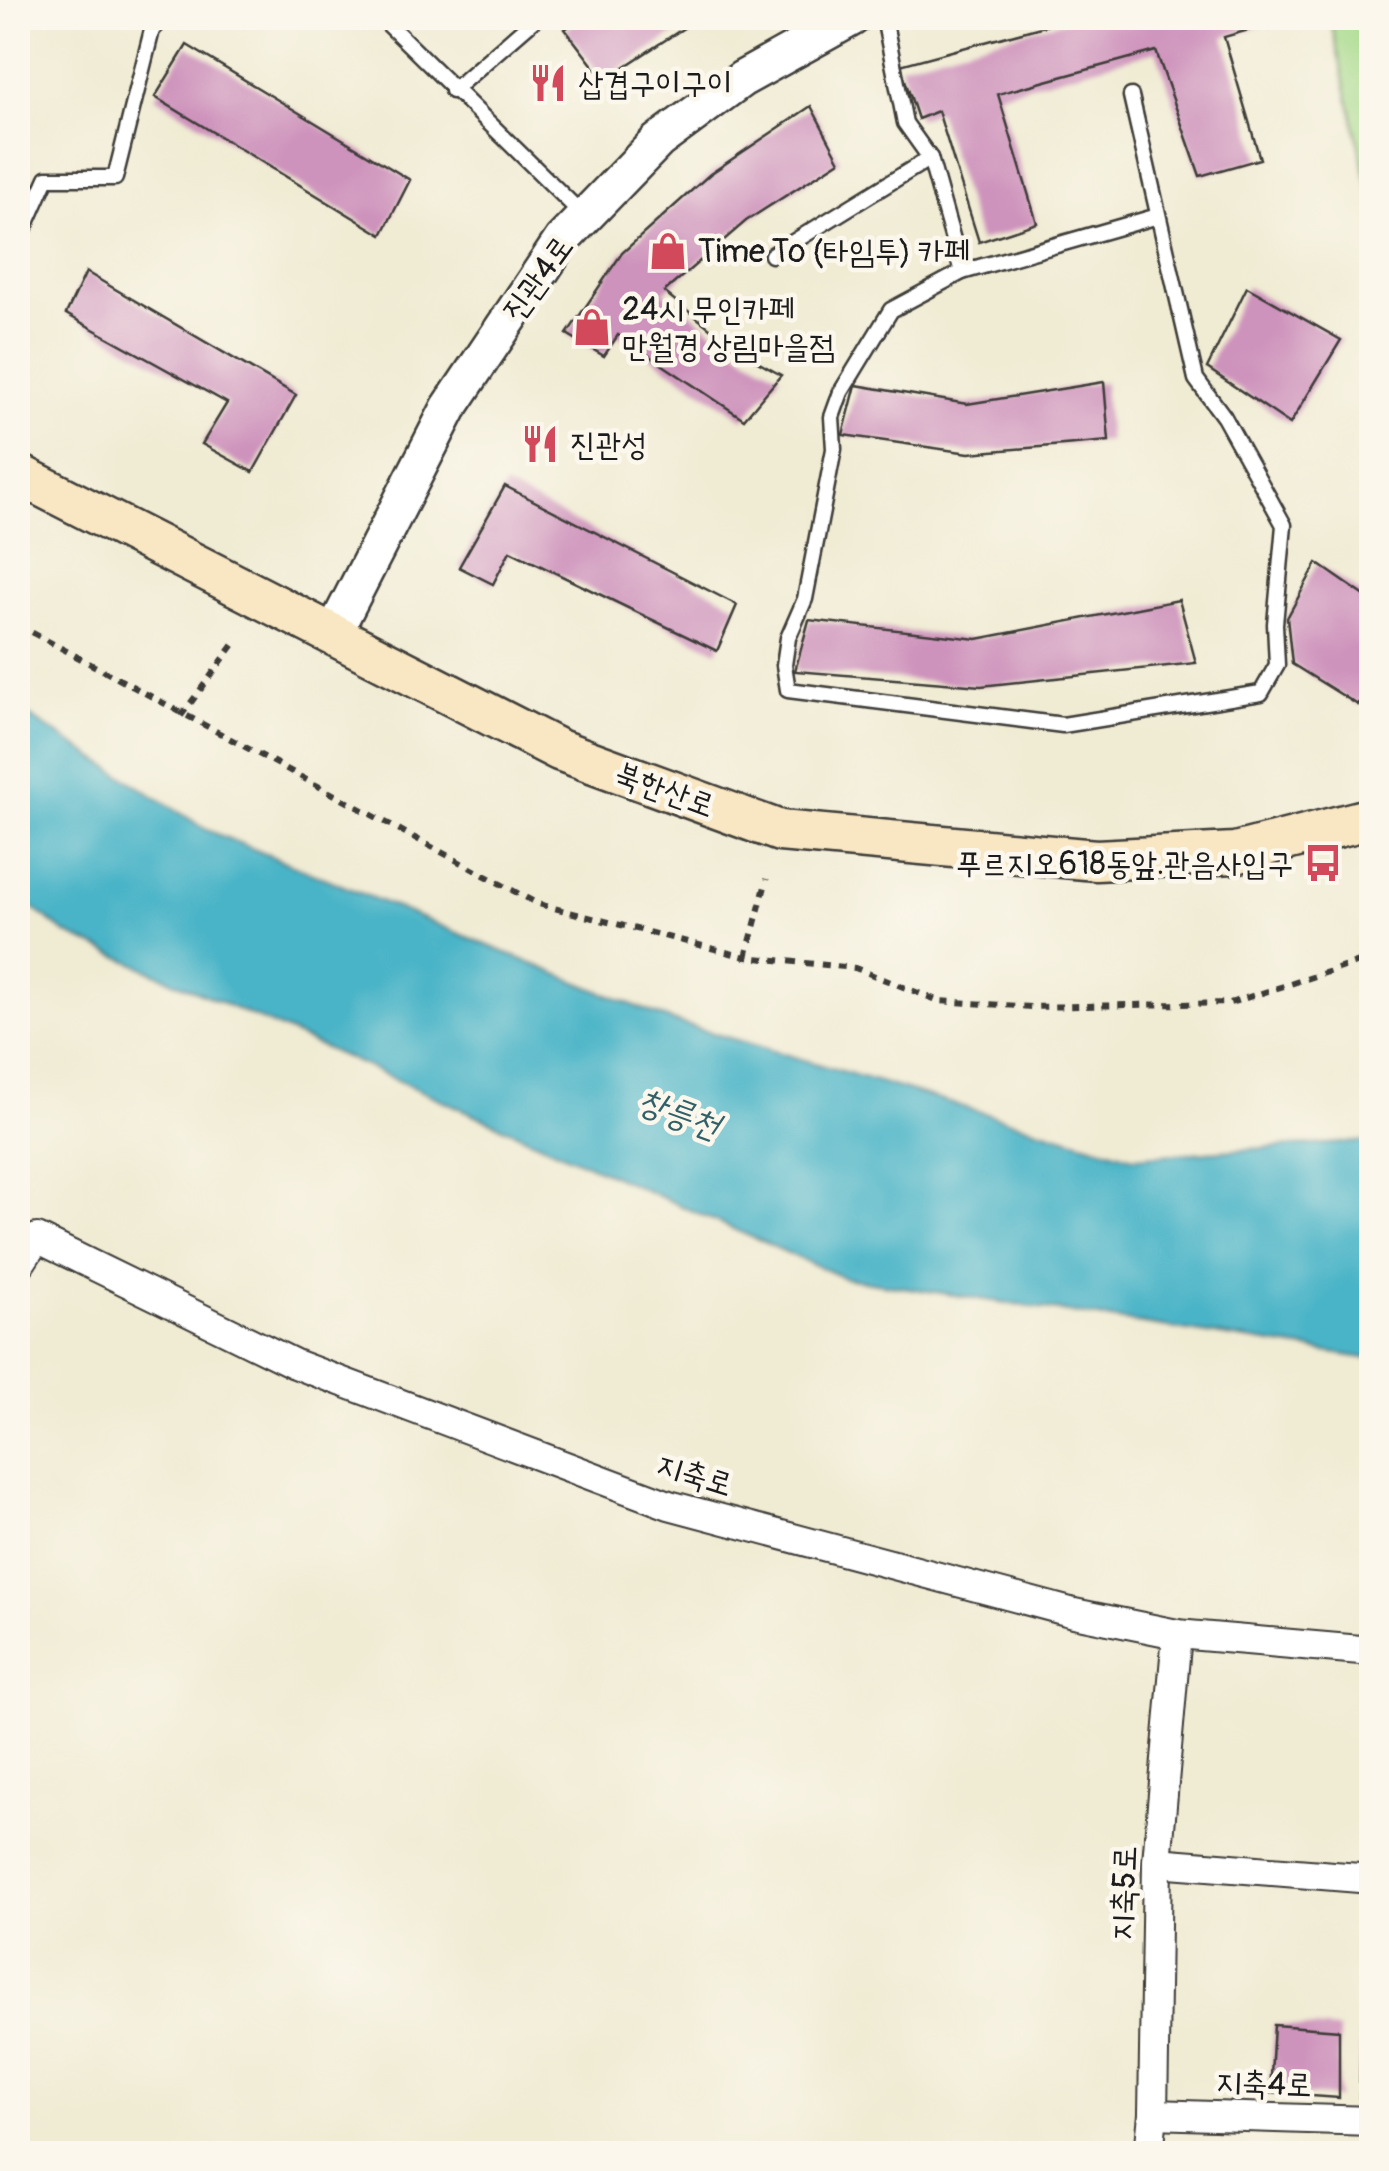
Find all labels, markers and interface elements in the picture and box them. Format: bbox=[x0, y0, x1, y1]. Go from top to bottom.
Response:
restaurant icon: 삽겹구이구이 bbox=[527, 62, 569, 104]
place label: 삽겹구이구이 bbox=[578, 64, 733, 104]
street label: 진관4로 bbox=[493, 228, 582, 329]
shop icon: Time To (타임투) 카페 bbox=[647, 230, 689, 272]
place label: Time To (타임투) 카페 bbox=[698, 232, 969, 272]
place label: 24시 무인카페 만월경 상림마을점 bbox=[622, 290, 835, 367]
shop icon: 24시 무인카페 만월경 상림마을점 bbox=[571, 306, 613, 348]
restaurant icon: 진관성 bbox=[519, 423, 561, 465]
place label: 진관성 bbox=[570, 425, 647, 465]
street label: 북한산로 bbox=[609, 754, 720, 826]
bus stop icon: 푸르지오618동앞.관음사입구 bbox=[1302, 842, 1344, 884]
place label: 푸르지오618동앞.관음사입구 bbox=[955, 844, 1293, 884]
water label: 창릉천 bbox=[631, 1079, 729, 1150]
street label: 지축로 bbox=[652, 1445, 737, 1505]
street label: 지축5로 bbox=[1102, 1845, 1146, 1941]
street label: 지축4로 bbox=[1215, 2062, 1313, 2106]

